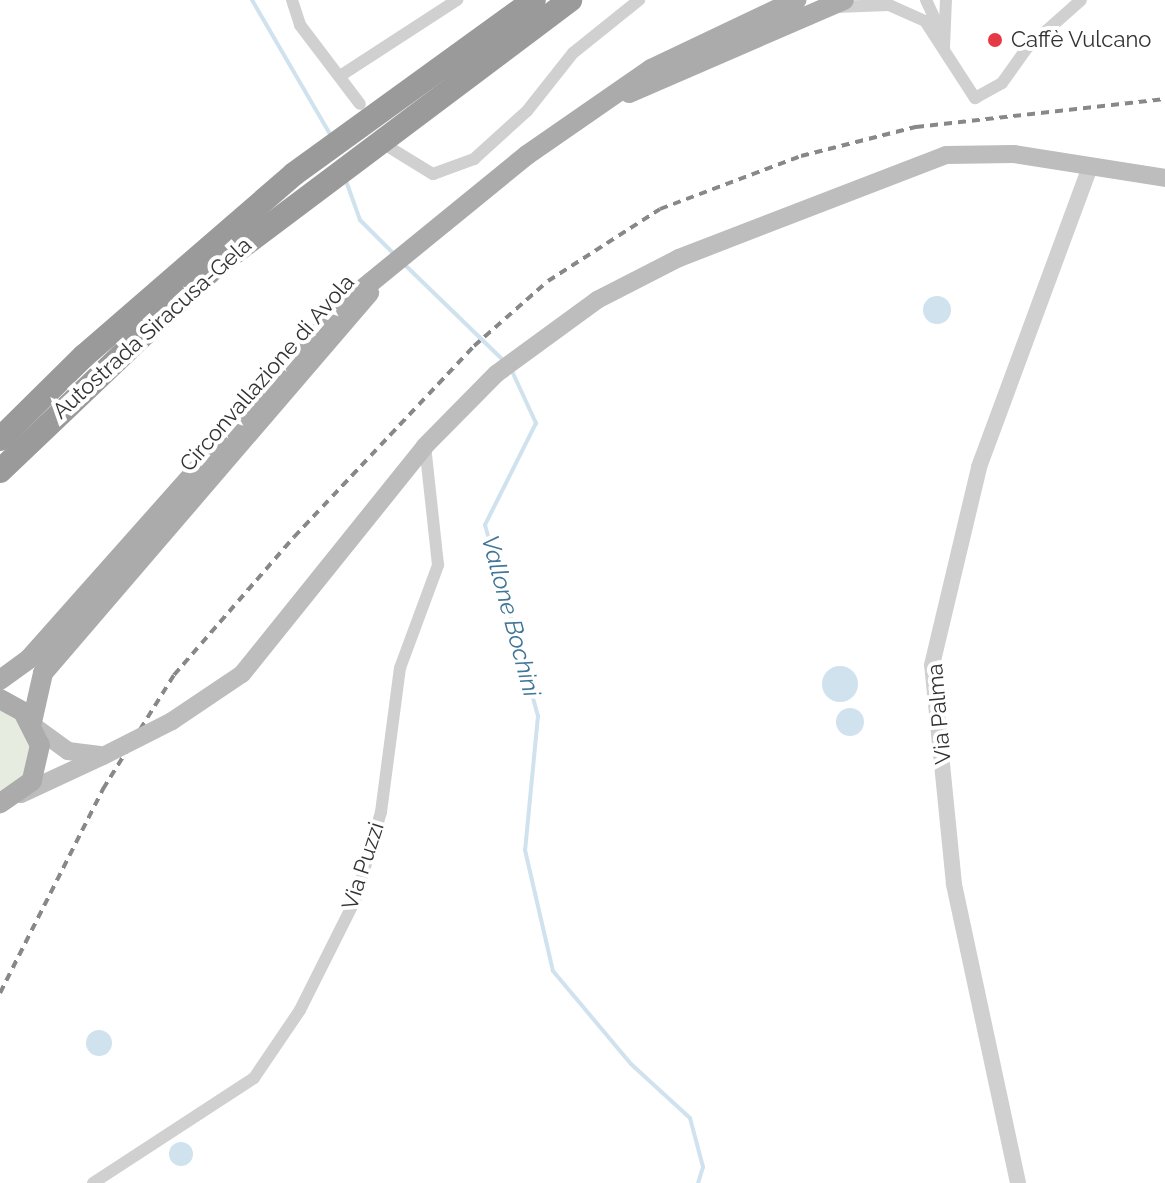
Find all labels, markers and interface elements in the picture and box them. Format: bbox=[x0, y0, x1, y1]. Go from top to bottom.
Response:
place label: Caffè Vulcano bbox=[1011, 27, 1152, 53]
marker: Caffè Vulcano bbox=[986, 31, 1004, 49]
street label: Autostrada Siracusa-Gela bbox=[47, 232, 257, 424]
street label: Circonvallazione di Avola bbox=[174, 269, 360, 477]
water label: Vallone Bochini bbox=[476, 532, 546, 700]
street label: Via Palma bbox=[921, 663, 957, 765]
street label: Via Puzzi bbox=[336, 819, 390, 913]

